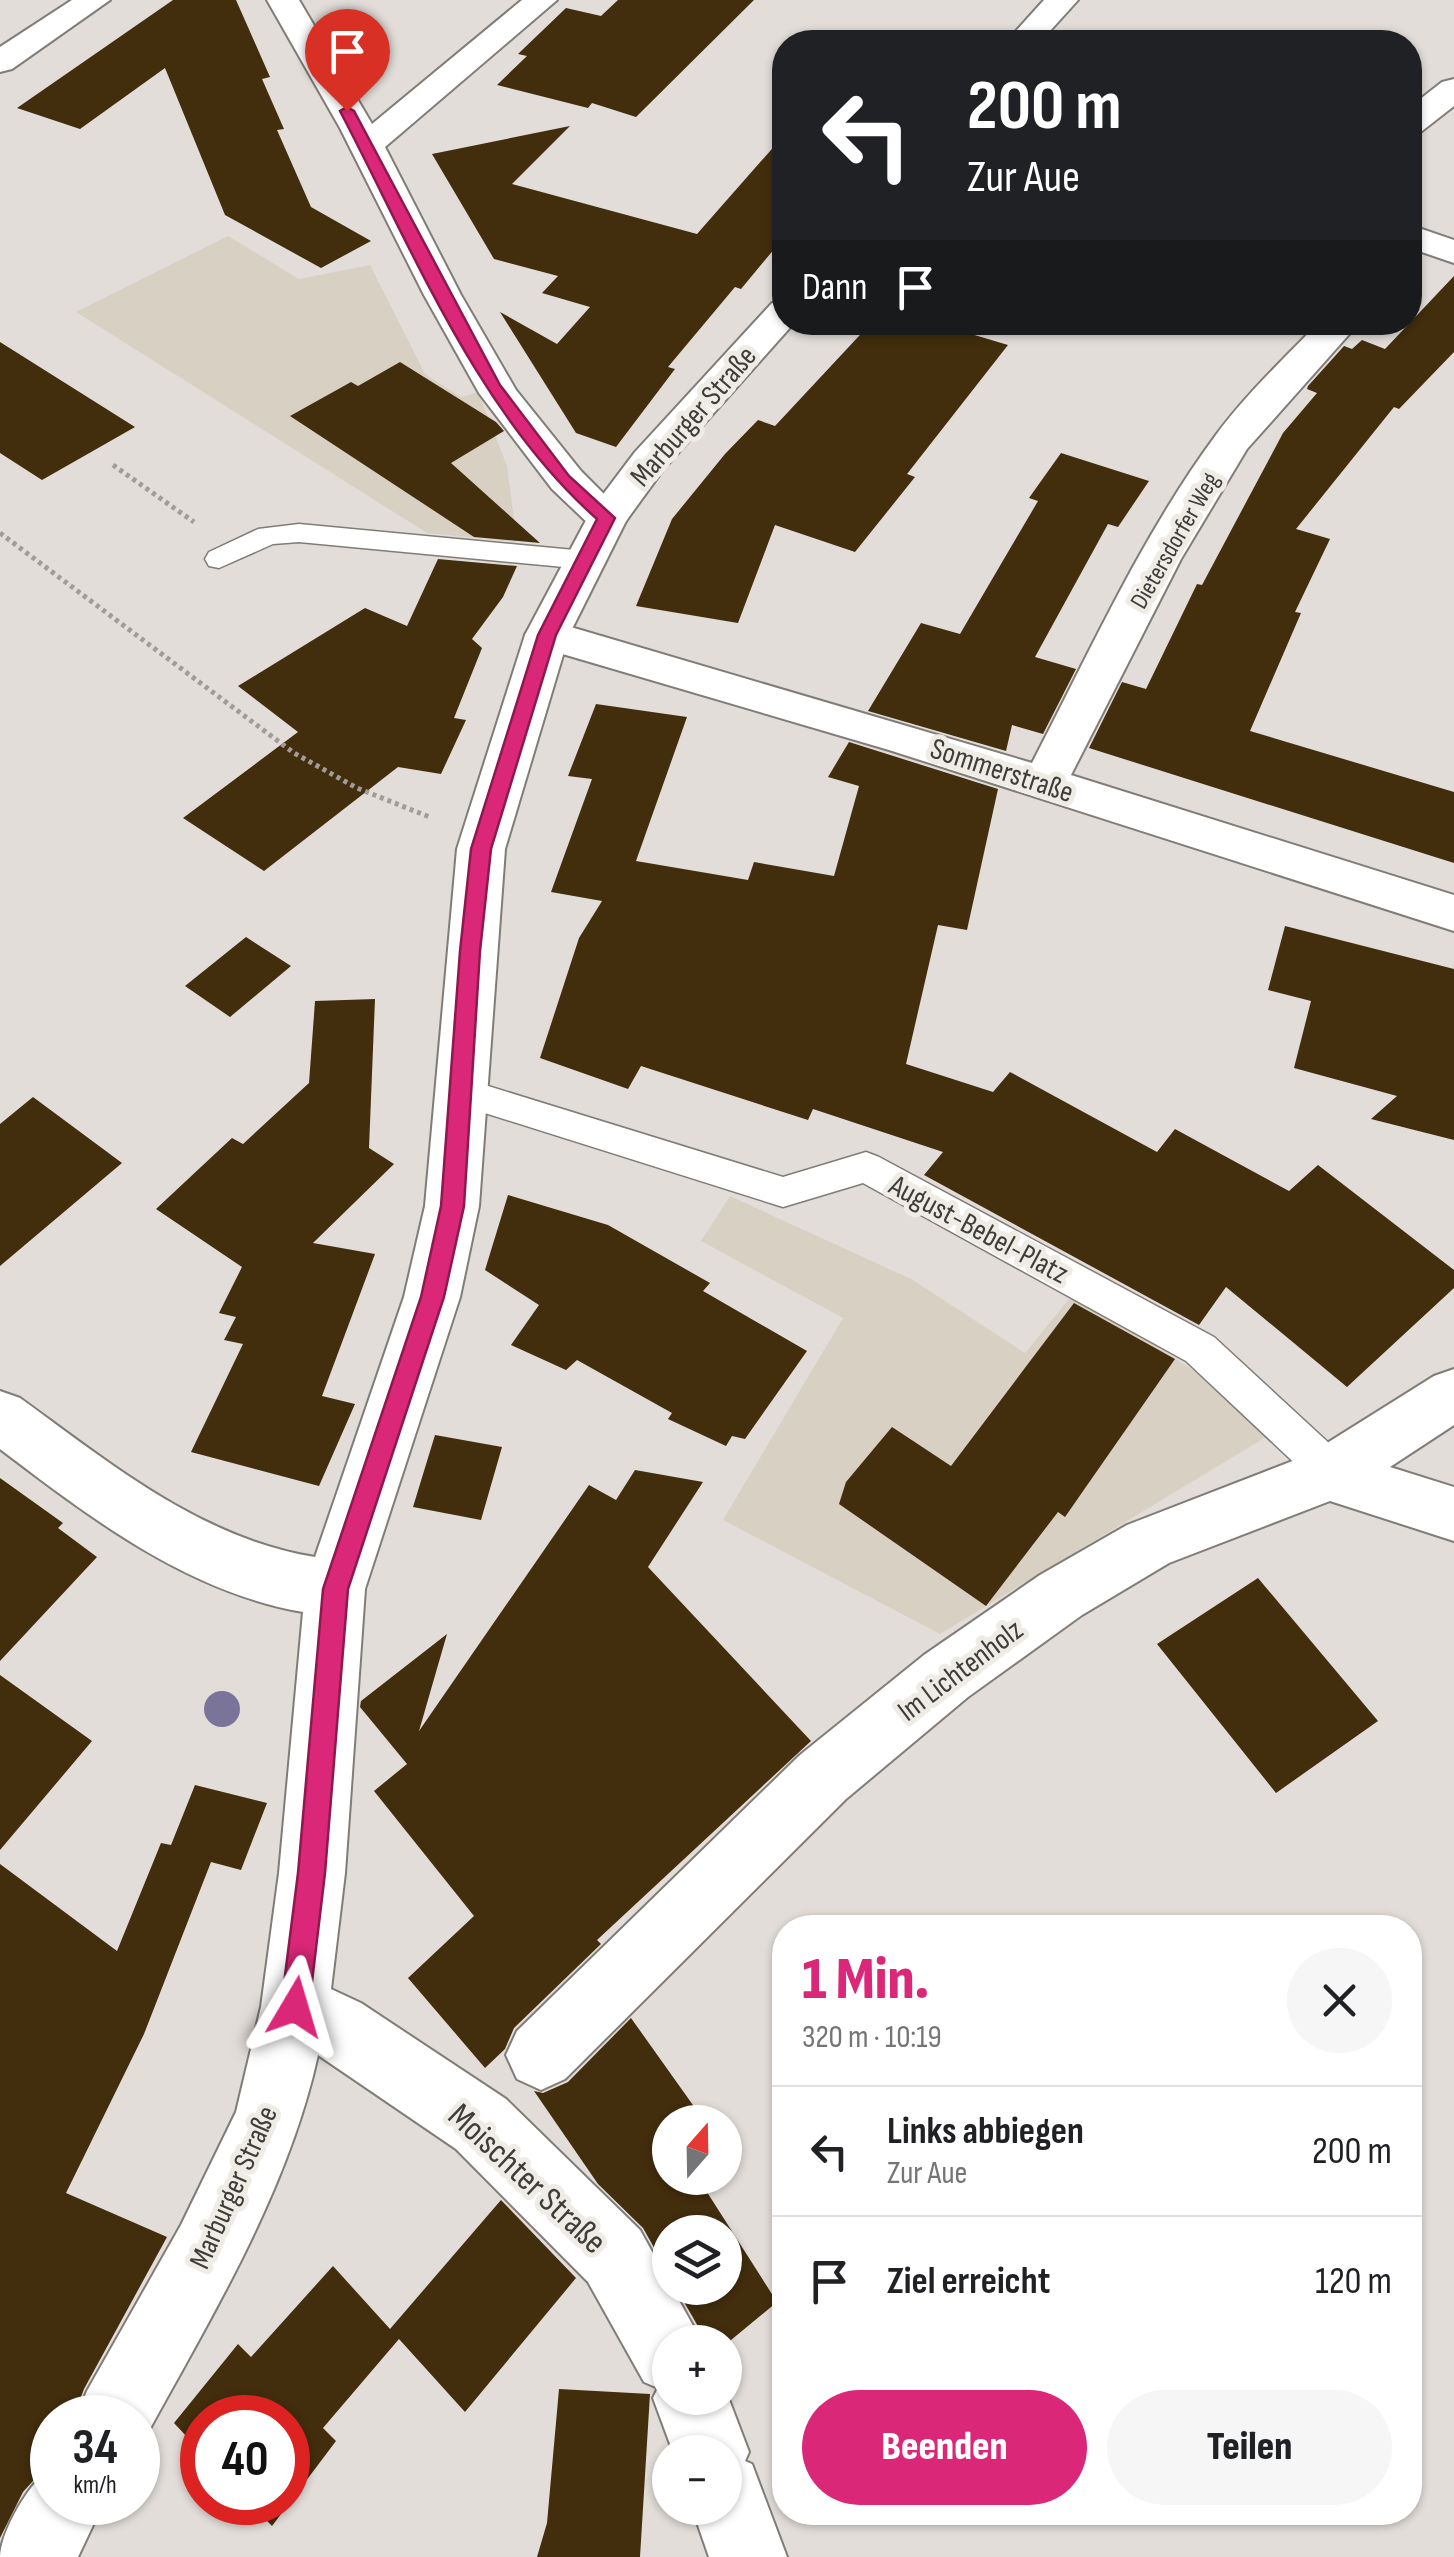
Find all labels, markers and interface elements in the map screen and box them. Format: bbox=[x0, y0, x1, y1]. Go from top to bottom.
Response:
pin bbox=[305, 9, 390, 112]
icon: arrive bbox=[320, 24, 375, 79]
text: 200 m bbox=[967, 65, 1122, 149]
icon: left bbox=[802, 70, 932, 200]
text: Zur Aue bbox=[967, 150, 1080, 205]
icon: arrive bbox=[888, 260, 943, 315]
text: Dann bbox=[802, 265, 868, 310]
street label: Marburger Straße bbox=[623, 339, 765, 494]
street label: Dietersdorfer Weg bbox=[1124, 467, 1227, 614]
street label: Sommerstraße bbox=[926, 731, 1078, 811]
street label: August-Bebel-Platz bbox=[882, 1167, 1074, 1292]
street label: Im Lichtenholz bbox=[891, 1612, 1030, 1729]
text: 1 Min. bbox=[802, 1944, 929, 2016]
button: close bbox=[1287, 1948, 1392, 2053]
position arrow bbox=[243, 1955, 347, 2059]
text: 320 m · 10:19 bbox=[802, 2018, 942, 2057]
street label: Moischter Straße bbox=[439, 2095, 615, 2263]
street label: Marburger Straße bbox=[182, 2100, 286, 2274]
north arrow bbox=[652, 2105, 742, 2195]
map controls bbox=[652, 2105, 742, 2525]
text: Links abbiegen bbox=[887, 2109, 1084, 2154]
icon: left bbox=[802, 2124, 857, 2179]
text: 200 m bbox=[1312, 2129, 1392, 2174]
text: Zur Aue bbox=[887, 2154, 967, 2193]
button: layers bbox=[652, 2215, 742, 2305]
icon: arrive bbox=[802, 2254, 857, 2309]
text: Ziel erreicht bbox=[887, 2259, 1050, 2304]
text: 120 m bbox=[1315, 2259, 1392, 2304]
button: + bbox=[652, 2325, 742, 2415]
button: Beenden bbox=[802, 2390, 1087, 2505]
button: Teilen bbox=[1107, 2390, 1392, 2505]
speed limit sign: 40 bbox=[180, 2395, 310, 2525]
text: 34 bbox=[72, 2418, 118, 2478]
button: − bbox=[652, 2435, 742, 2525]
text: km/h bbox=[73, 2470, 117, 2501]

